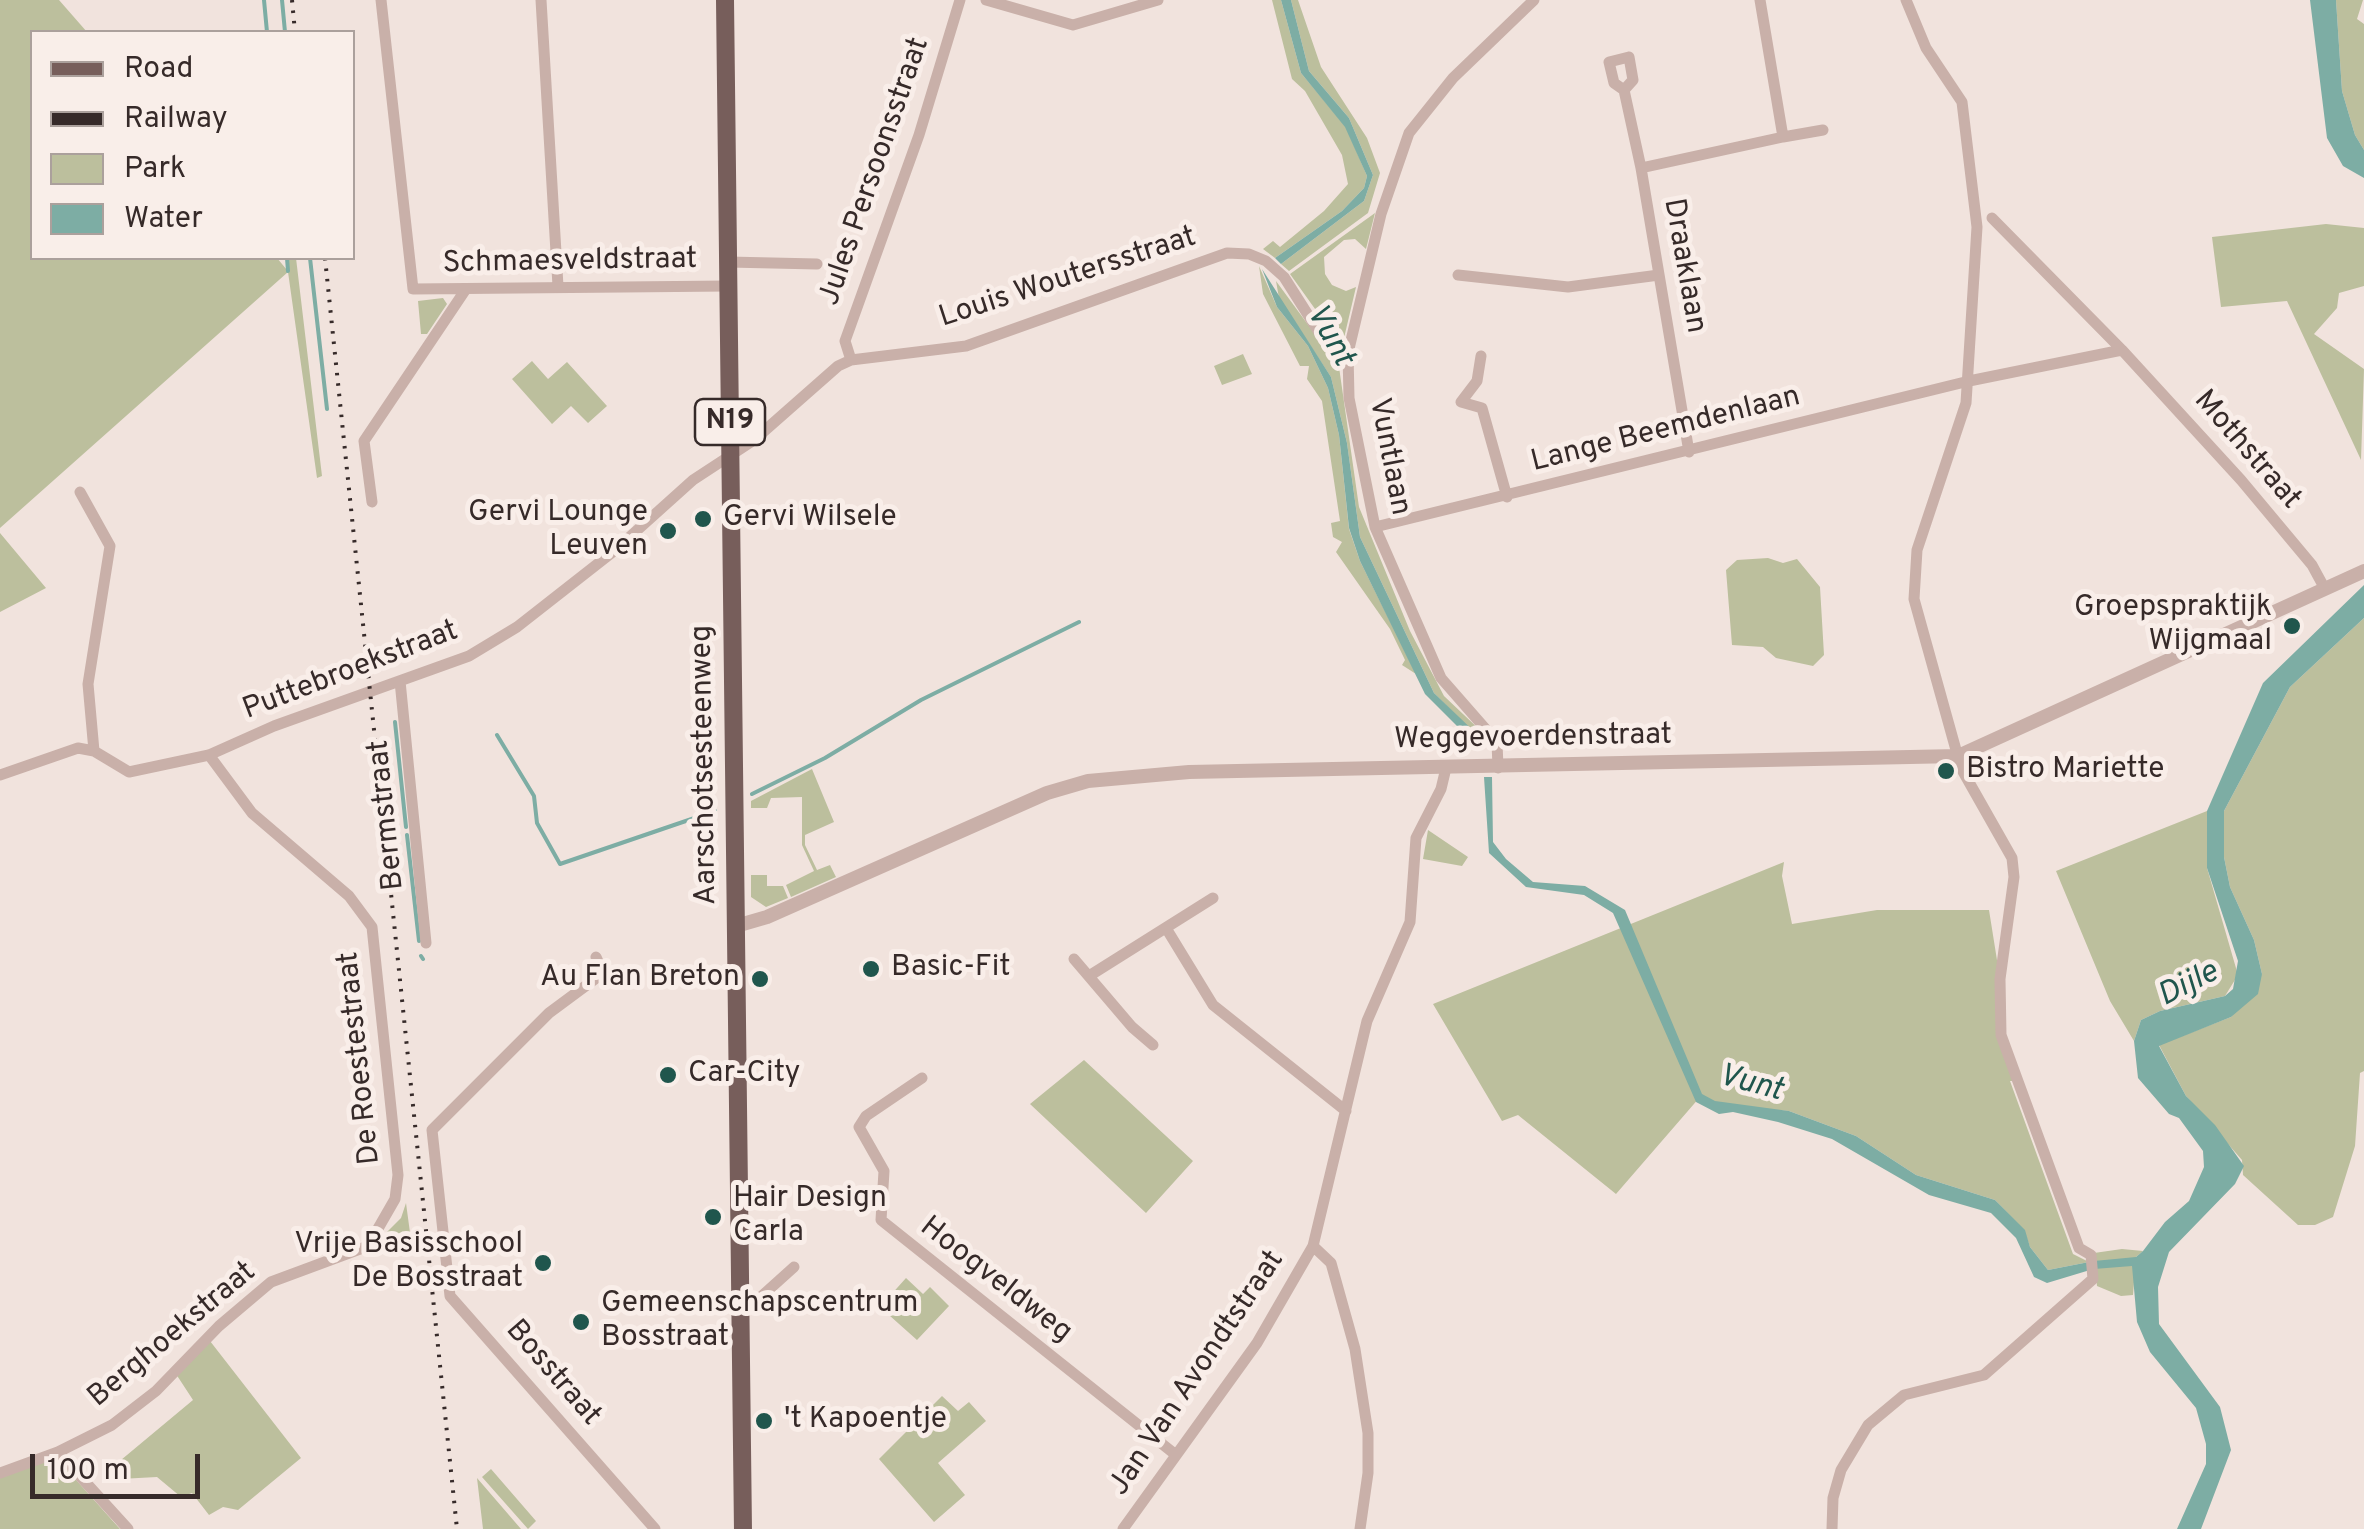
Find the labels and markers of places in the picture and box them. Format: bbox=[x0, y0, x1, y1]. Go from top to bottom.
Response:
place label: Gervi Lounge Leuven bbox=[468, 496, 648, 566]
place label: Gervi Wilsele bbox=[723, 501, 897, 537]
marker: Gervi Wilsele bbox=[692, 508, 714, 530]
marker: Gervi Lounge Leuven bbox=[657, 520, 679, 542]
place label: Groepspraktijk Wijgmaal bbox=[2074, 591, 2272, 662]
marker: Groepspraktijk Wijgmaal bbox=[2281, 615, 2303, 637]
place label: Bistro Mariette bbox=[1966, 753, 2164, 789]
marker: Bistro Mariette bbox=[1935, 760, 1957, 782]
place label: Basic-Fit bbox=[891, 951, 1011, 987]
marker: Basic-Fit bbox=[860, 958, 882, 980]
place label: Au Flan Breton bbox=[540, 961, 740, 997]
marker: Au Flan Breton bbox=[749, 968, 771, 990]
place label: Car-City bbox=[688, 1057, 800, 1093]
marker: Car-City bbox=[657, 1064, 679, 1086]
place label: Hair Design Carla bbox=[733, 1182, 887, 1252]
marker: Hair Design Carla bbox=[702, 1206, 724, 1228]
place label: Vrije Basisschool De Bosstraat bbox=[294, 1228, 523, 1298]
marker: Vrije Basisschool De Bosstraat bbox=[532, 1252, 554, 1274]
place label: Gemeenschapscentrum Bosstraat bbox=[601, 1287, 918, 1358]
marker: Gemeenschapscentrum Bosstraat bbox=[570, 1311, 592, 1333]
place label: 't Kapoentje bbox=[784, 1403, 947, 1439]
marker: 't Kapoentje bbox=[753, 1410, 775, 1432]

